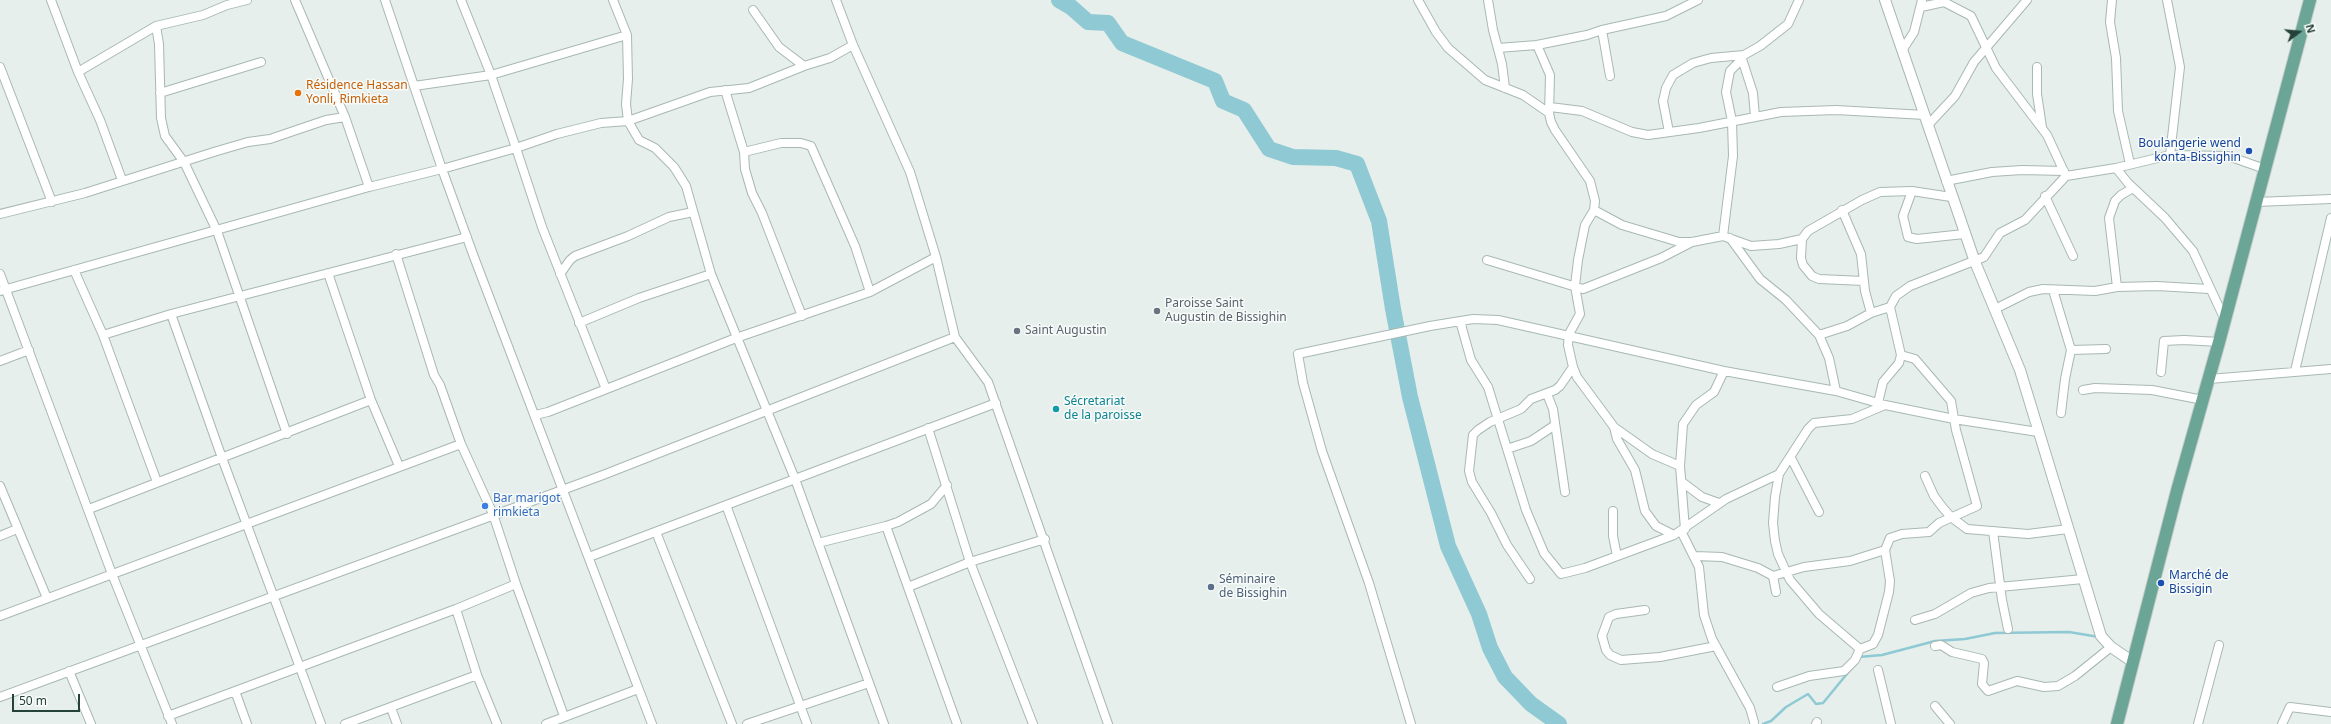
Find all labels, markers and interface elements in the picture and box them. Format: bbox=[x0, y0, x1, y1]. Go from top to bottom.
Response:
north arrow bbox=[2279, 12, 2319, 52]
text: N bbox=[2303, 22, 2319, 35]
place label: Résidence Hassan Yonli, Rimkieta bbox=[306, 79, 408, 107]
marker: Résidence Hassan Yonli, Rimkieta bbox=[293, 88, 303, 98]
place label: Boulangerie wend konta-Bissighin bbox=[2138, 137, 2241, 165]
marker: Boulangerie wend konta-Bissighin bbox=[2244, 146, 2254, 156]
place label: Paroisse Saint Augustin de Bissighin bbox=[1165, 297, 1287, 325]
marker: Paroisse Saint Augustin de Bissighin bbox=[1152, 306, 1162, 316]
place label: Saint Augustin bbox=[1025, 324, 1107, 338]
marker: Saint Augustin bbox=[1012, 326, 1022, 336]
place label: Sécretariat de la paroisse bbox=[1064, 395, 1142, 423]
marker: Sécretariat de la paroisse bbox=[1051, 404, 1061, 414]
place label: Bar marigot rimkieta bbox=[493, 492, 561, 520]
marker: Bar marigot rimkieta bbox=[480, 501, 490, 511]
place label: Marché de Bissigin bbox=[2169, 569, 2229, 597]
place label: Séminaire de Bissighin bbox=[1219, 573, 1287, 601]
marker: Marché de Bissigin bbox=[2156, 578, 2166, 588]
marker: Séminaire de Bissighin bbox=[1206, 582, 1216, 592]
scale bar bbox=[14, 686, 82, 712]
text: 50 m bbox=[19, 692, 47, 709]

